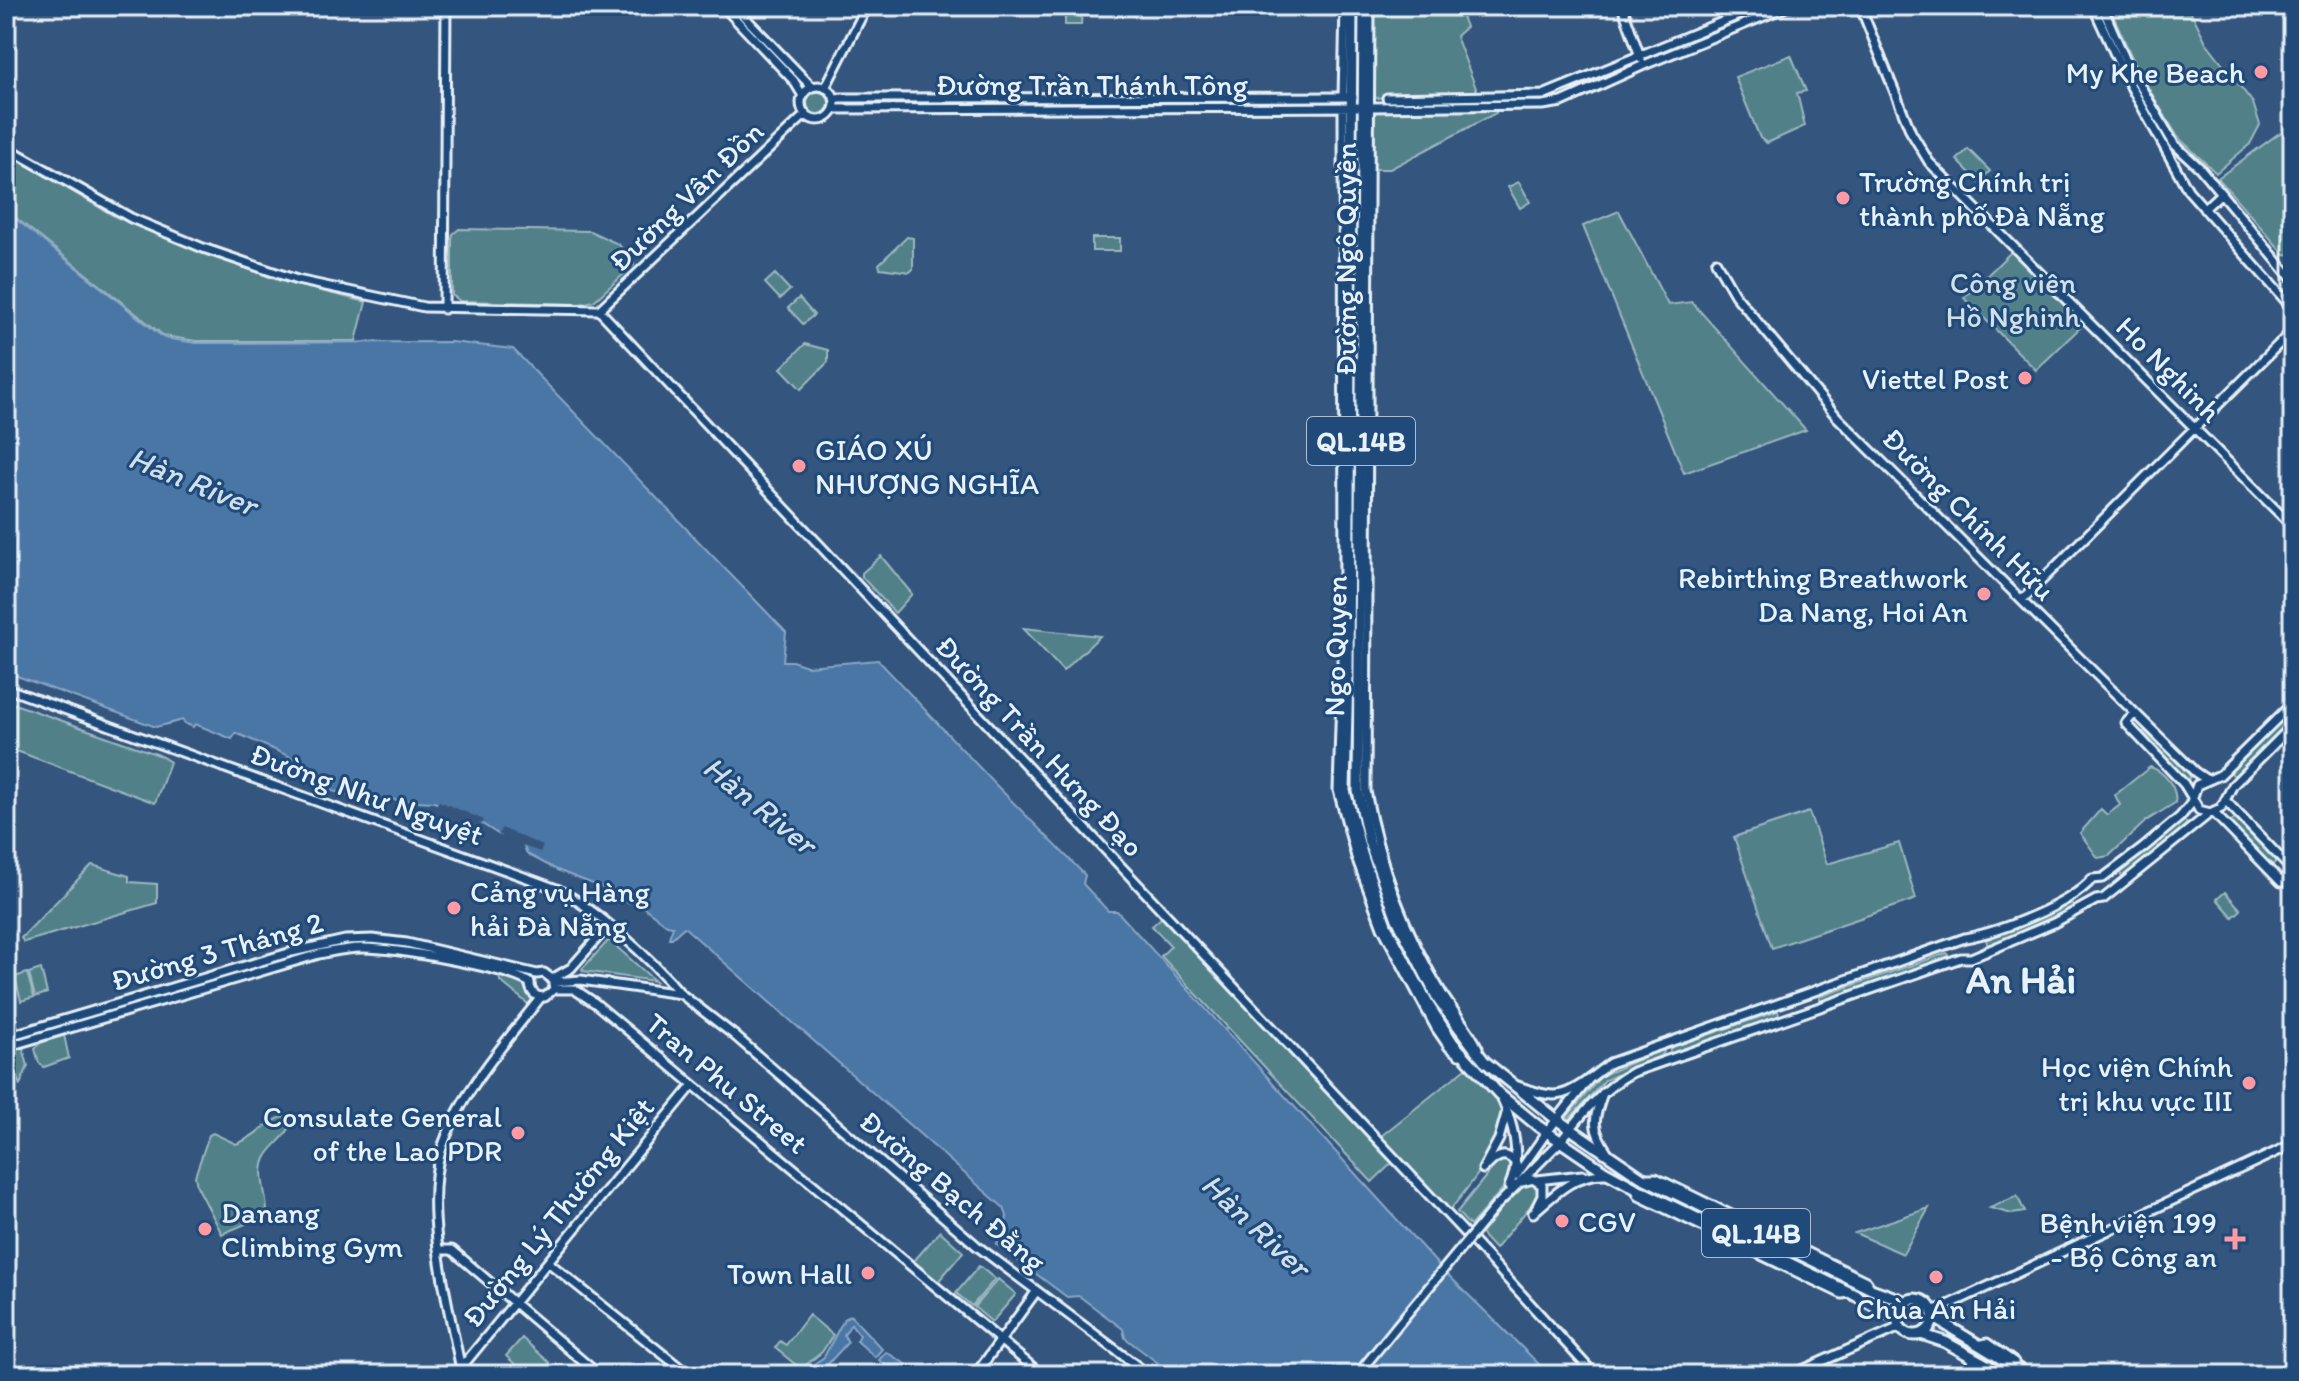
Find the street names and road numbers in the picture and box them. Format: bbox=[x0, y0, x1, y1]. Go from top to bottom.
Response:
street label: Đường Trần Thánh Tông bbox=[936, 66, 1248, 103]
street label: Đường Vân Đồn bbox=[601, 113, 771, 279]
street label: Đường Ngô Quyền bbox=[1327, 142, 1364, 376]
street label: Ho Nghinh bbox=[2108, 308, 2230, 430]
road number: QL.14B bbox=[1307, 417, 1415, 465]
street label: Đường Chính Hữu bbox=[1875, 420, 2063, 608]
street label: Ngo Quyen bbox=[1315, 575, 1355, 717]
street label: Đường Trần Hưng Đạo bbox=[928, 628, 1152, 864]
street label: Đường Như Nguyệt bbox=[246, 735, 488, 853]
street label: Đường 3 Tháng 2 bbox=[107, 903, 327, 999]
street label: Tran Phu Street bbox=[638, 1004, 816, 1162]
street label: Đường Lý Thường Kiệt bbox=[454, 1090, 662, 1334]
street label: Đường Bạch Đằng bbox=[852, 1102, 1054, 1280]
road number: QL.14B bbox=[1702, 1209, 1810, 1257]

